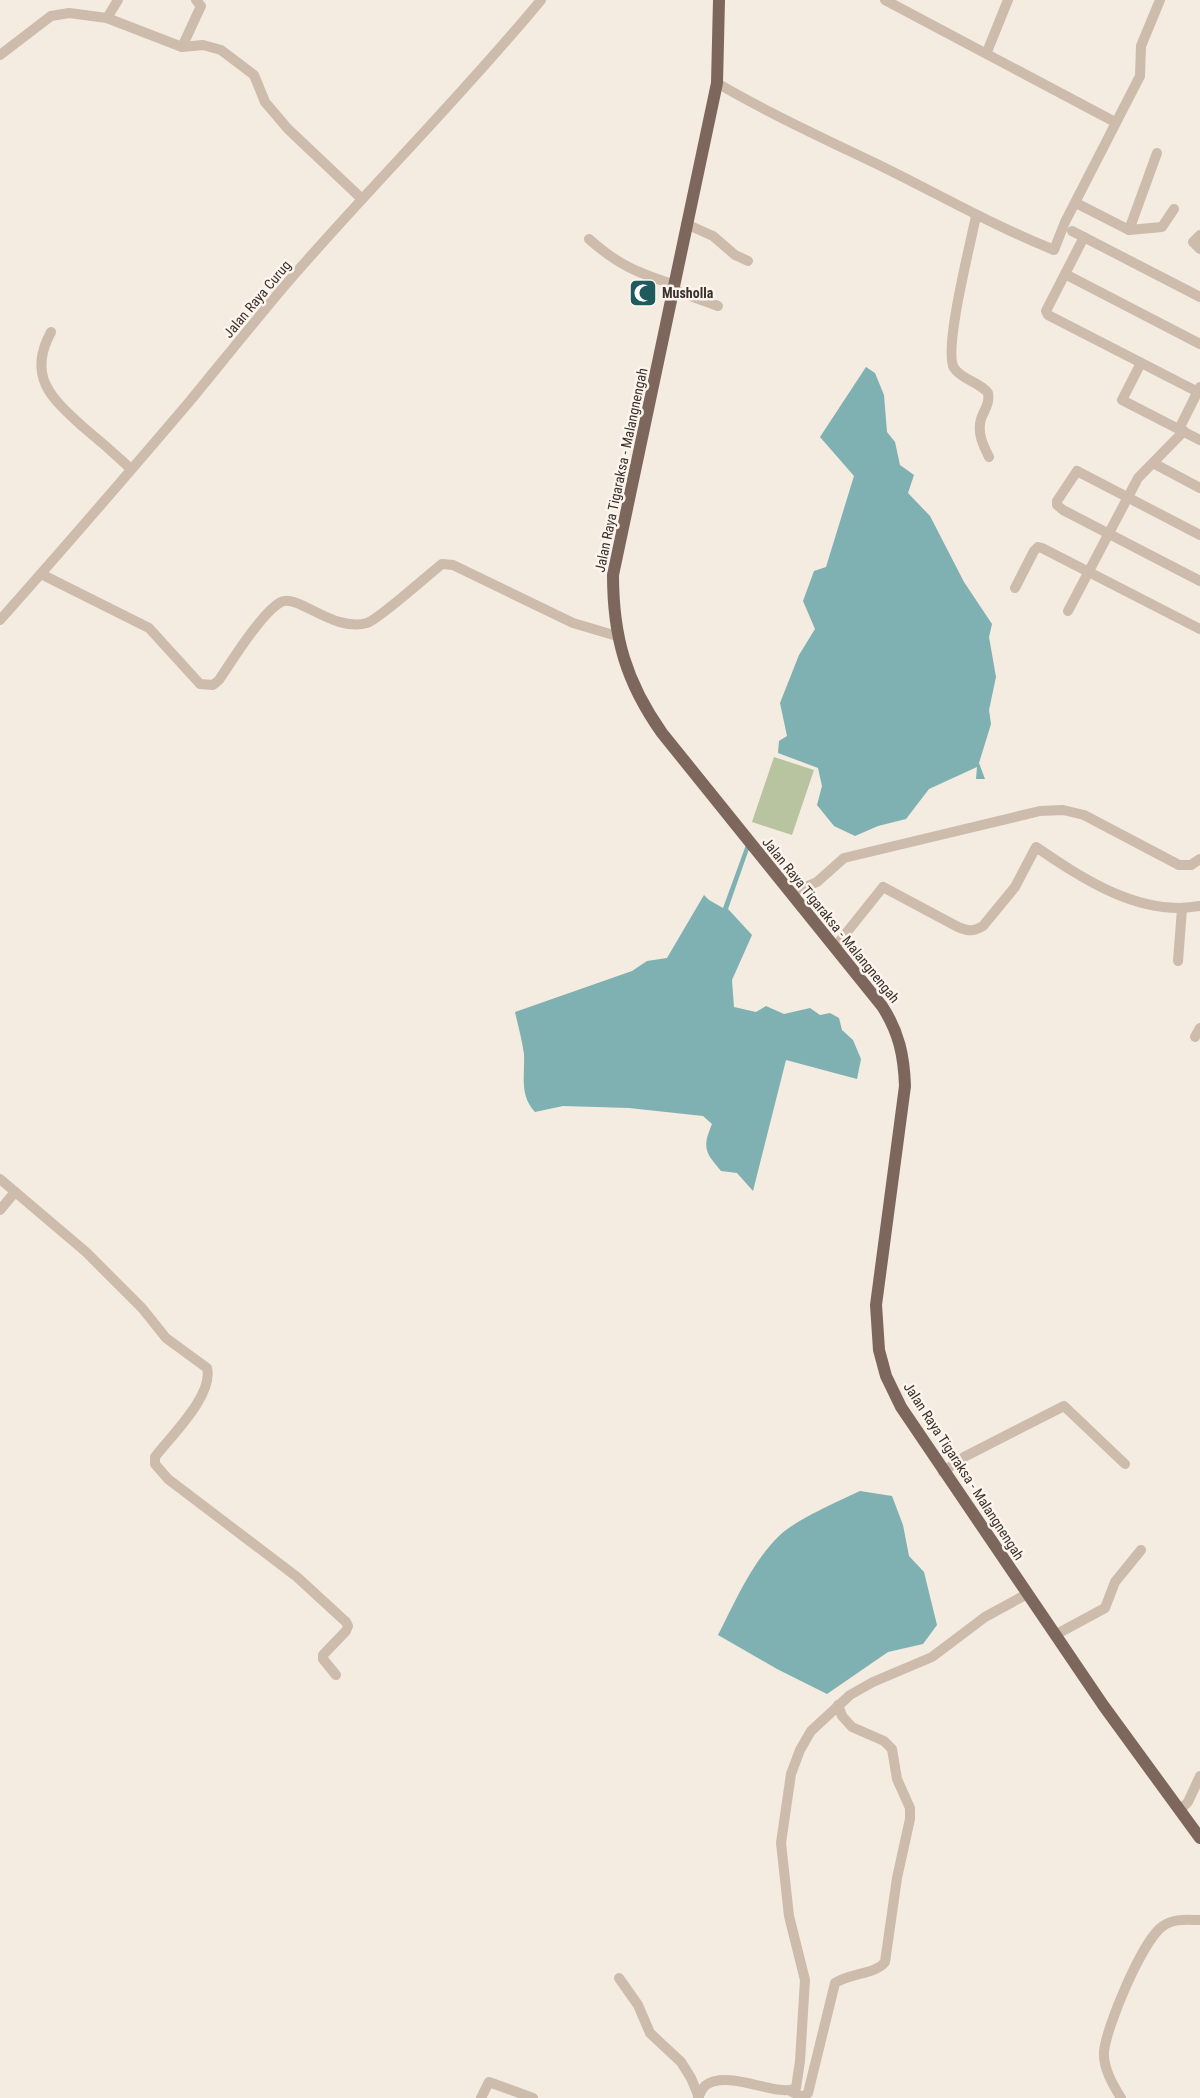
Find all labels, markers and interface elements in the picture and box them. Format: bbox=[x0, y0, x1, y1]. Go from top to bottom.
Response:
street label: Jalan Raya Curug bbox=[220, 257, 294, 341]
mosque icon: Musholla bbox=[628, 278, 658, 308]
place label: Musholla bbox=[662, 285, 714, 301]
street label: Jalan Raya Tigaraksa - Malangnengah bbox=[592, 366, 650, 574]
street label: Jalan Raya Tigaraksa - Malangnengah bbox=[759, 834, 903, 1006]
street label: Jalan Raya Tigaraksa - Malangnengah bbox=[901, 1379, 1027, 1563]

